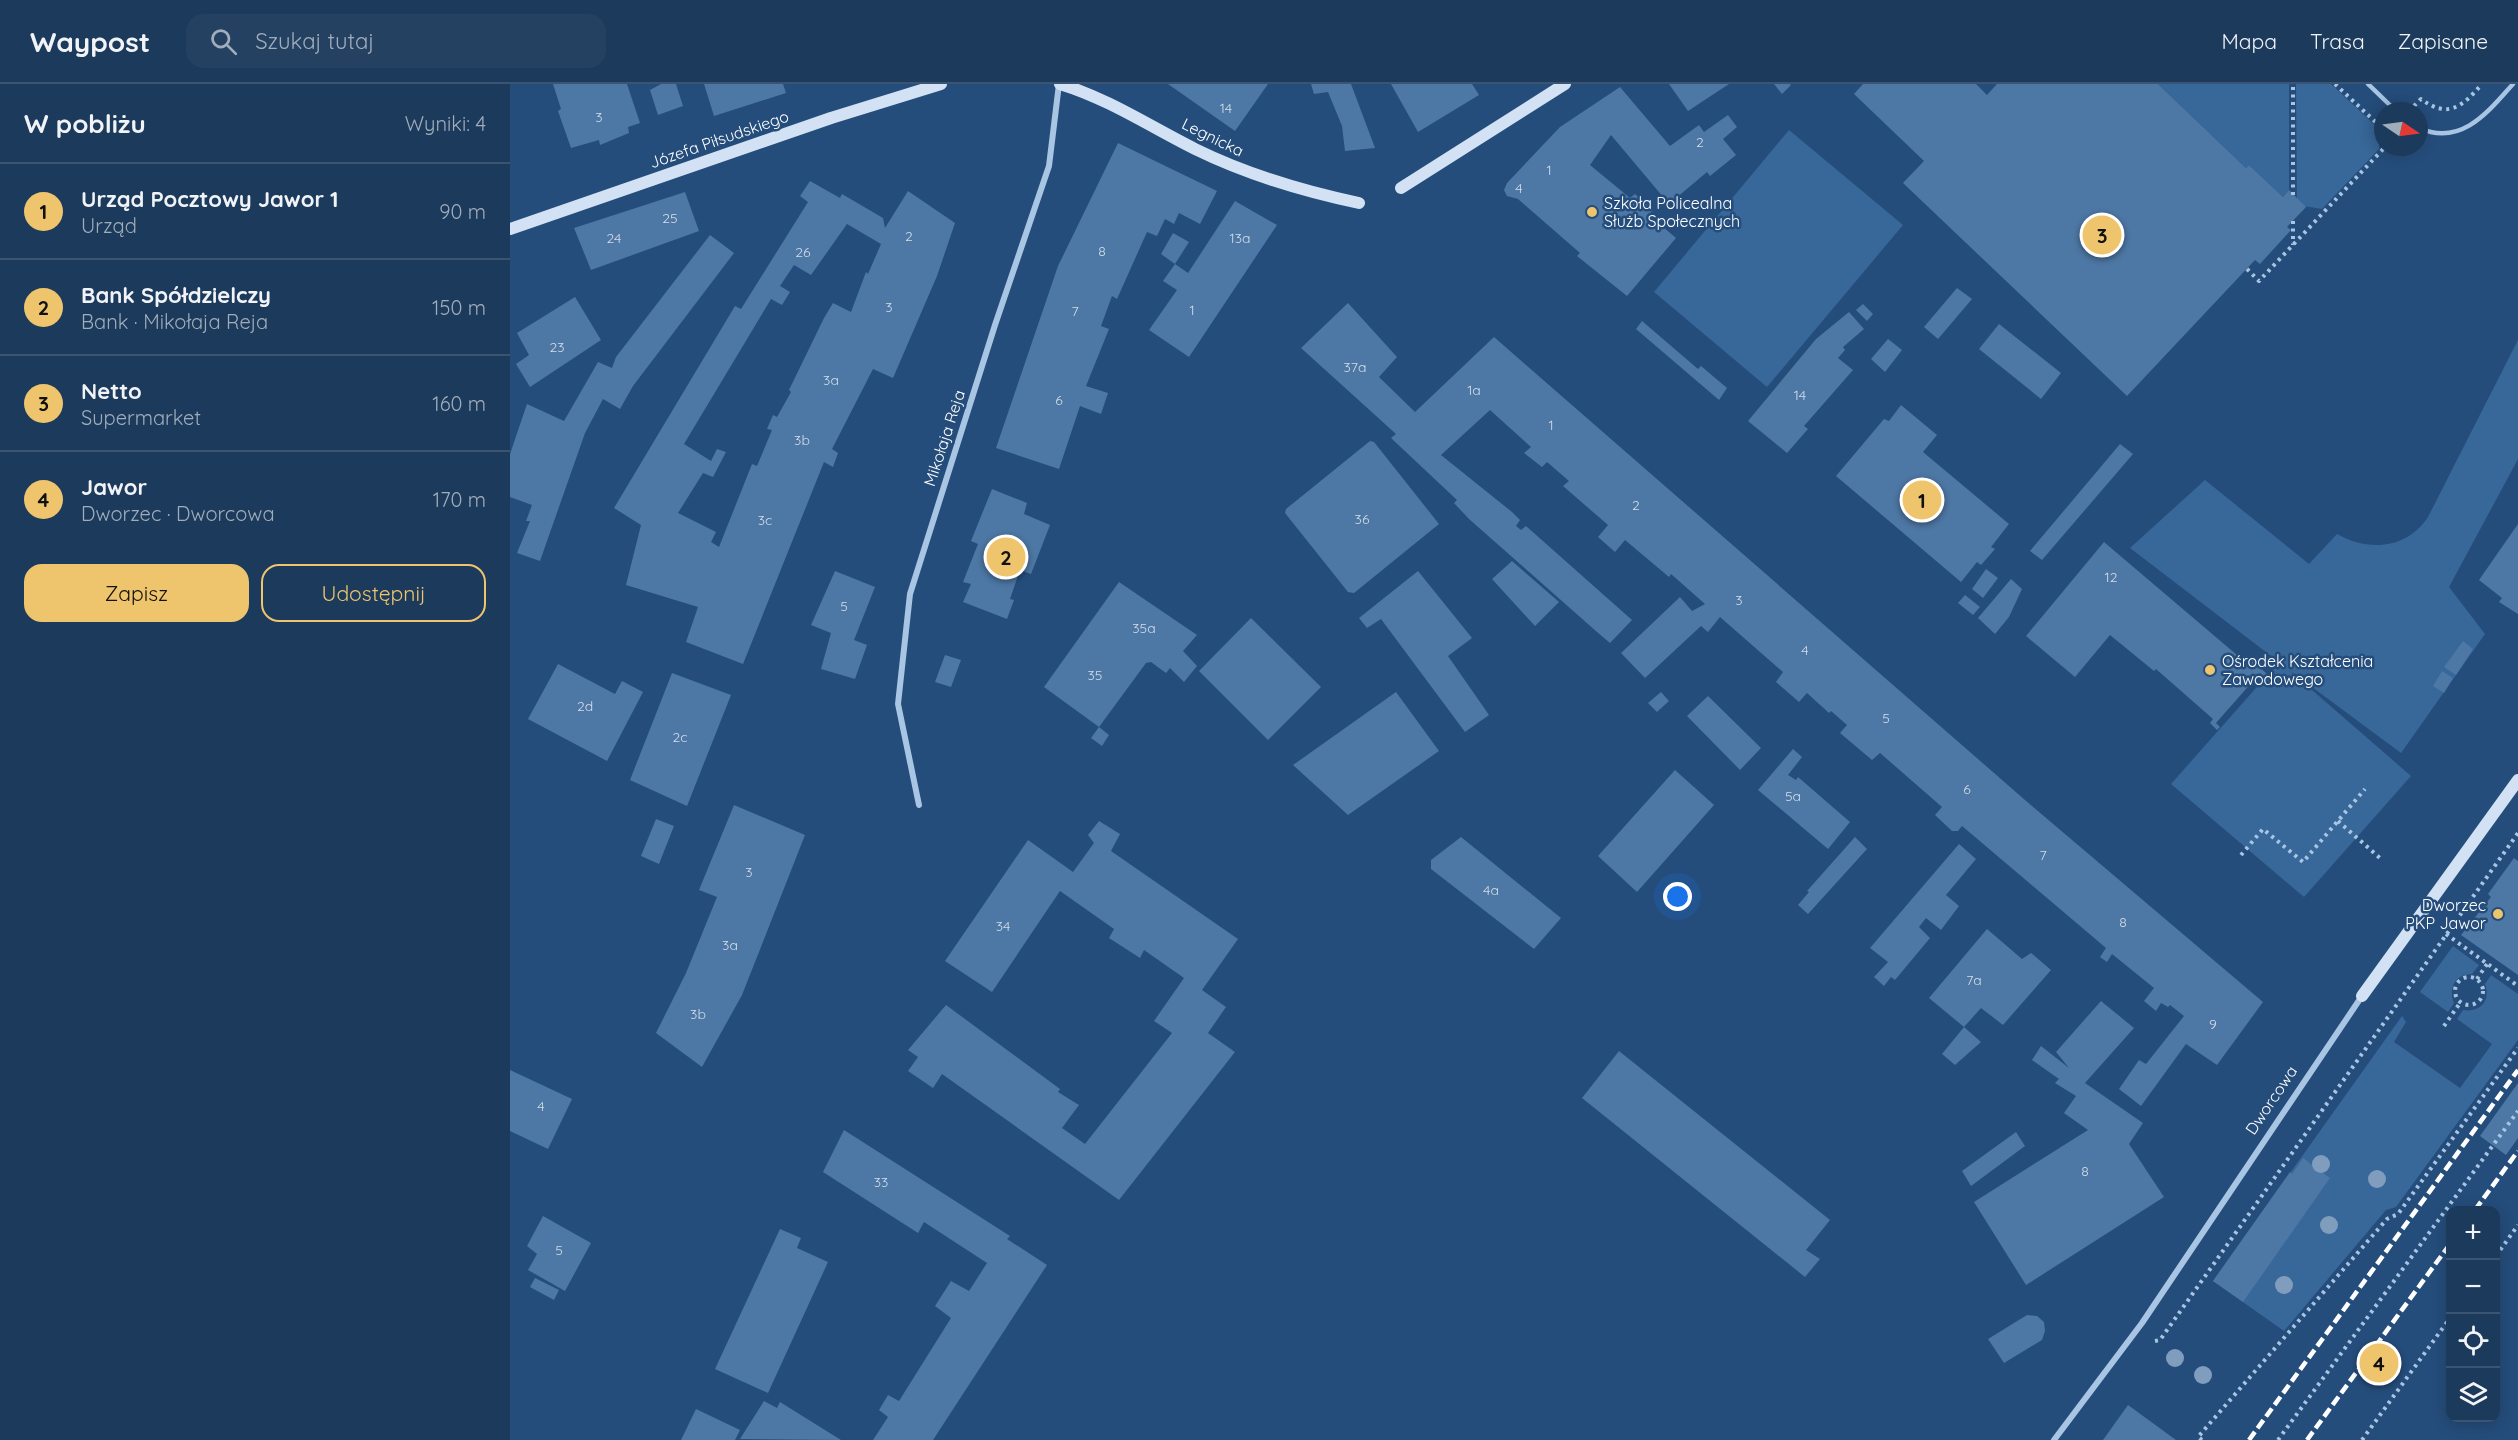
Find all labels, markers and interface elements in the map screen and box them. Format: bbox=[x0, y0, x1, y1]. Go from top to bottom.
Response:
search box bbox=[186, 14, 606, 68]
text: Waypost bbox=[30, 24, 150, 59]
icon: search bbox=[207, 25, 240, 58]
text: Szukaj tutaj bbox=[255, 27, 374, 55]
text: Mapa bbox=[2222, 28, 2277, 54]
text: Trasa bbox=[2310, 28, 2365, 54]
text: Zapisane bbox=[2398, 28, 2488, 54]
house number: 14 bbox=[1220, 99, 1232, 117]
north arrow bbox=[2374, 102, 2428, 156]
street label: Józefa Piłsudskiego bbox=[647, 106, 791, 172]
text: W pobliżu bbox=[24, 107, 146, 140]
house number: 3 bbox=[595, 108, 603, 126]
text: Wyniki: 4 bbox=[405, 111, 486, 136]
street label: Legnicka bbox=[1179, 113, 1247, 161]
house number: 2 bbox=[1696, 133, 1704, 151]
house number: 1 bbox=[1546, 161, 1552, 179]
house number: 4 bbox=[1515, 179, 1523, 197]
text: Urząd Pocztowy Jawor 1 bbox=[81, 185, 339, 213]
place label: Szkoła Policealna Służb Społecznych bbox=[1604, 193, 1740, 231]
text: 1 bbox=[40, 199, 47, 224]
text: 90 m bbox=[439, 199, 486, 224]
marker: Szkoła Policealna Służb Społecznych bbox=[1585, 205, 1599, 219]
house number: 25 bbox=[662, 209, 678, 227]
pin: 3 bbox=[2082, 212, 2122, 258]
text: Urząd bbox=[81, 213, 137, 238]
house number: 2 bbox=[905, 227, 913, 245]
house number: 24 bbox=[607, 229, 621, 247]
house number: 13a bbox=[1230, 229, 1251, 247]
house number: 8 bbox=[1098, 242, 1106, 260]
house number: 26 bbox=[795, 243, 811, 261]
text: Bank Spółdzielczy bbox=[81, 281, 271, 309]
text: 2 bbox=[38, 295, 49, 320]
text: 150 m bbox=[432, 295, 486, 320]
house number: 3 bbox=[885, 298, 893, 316]
house number: 1 bbox=[1189, 301, 1195, 319]
house number: 7 bbox=[1071, 302, 1079, 320]
text: Bank · Mikołaja Reja bbox=[81, 309, 268, 334]
house number: 23 bbox=[549, 338, 565, 356]
house number: 37a bbox=[1343, 358, 1367, 376]
house number: 3a bbox=[823, 371, 839, 389]
text: Netto bbox=[81, 377, 142, 405]
house number: 1a bbox=[1467, 381, 1481, 399]
house number: 14 bbox=[1794, 386, 1806, 404]
street label: Mikołaja Reja bbox=[919, 387, 969, 489]
text: 3 bbox=[38, 391, 49, 416]
text: 160 m bbox=[432, 391, 486, 416]
house number: 6 bbox=[1055, 391, 1063, 409]
text: Supermarket bbox=[81, 405, 201, 430]
house number: 1 bbox=[1548, 416, 1554, 434]
house number: 3b bbox=[794, 431, 810, 449]
text: Jawor bbox=[81, 473, 147, 501]
pin: 1 bbox=[1902, 478, 1942, 522]
text: 4 bbox=[38, 487, 49, 512]
text: 170 m bbox=[433, 487, 486, 512]
house number: 2 bbox=[1632, 496, 1640, 514]
text: Dworzec · Dworcowa bbox=[81, 501, 275, 526]
house number: 36 bbox=[1355, 510, 1370, 528]
house number: 3c bbox=[758, 511, 772, 529]
pin: 2 bbox=[986, 534, 1026, 580]
button: Zapisz bbox=[24, 564, 249, 622]
button: Udostępnij bbox=[261, 564, 486, 622]
house number: 12 bbox=[2105, 568, 2118, 586]
house number: 3 bbox=[1735, 591, 1743, 609]
house number: 5 bbox=[840, 597, 848, 615]
house number: 35a bbox=[1132, 619, 1156, 637]
house number: 4 bbox=[1801, 641, 1809, 659]
place label: Ośrodek Kształcenia Zawodowego bbox=[2222, 651, 2373, 689]
marker: Ośrodek Kształcenia Zawodowego bbox=[2203, 663, 2217, 677]
house number: 35 bbox=[1088, 666, 1102, 684]
house number: 2d bbox=[577, 697, 593, 715]
house number: 5 bbox=[1882, 709, 1890, 727]
house number: 2c bbox=[672, 728, 688, 746]
house number: 6 bbox=[1963, 780, 1971, 798]
house number: 5a bbox=[1785, 787, 1801, 805]
house number: 7 bbox=[2039, 846, 2047, 864]
house number: 3 bbox=[745, 863, 753, 881]
house number: 4a bbox=[1483, 881, 1499, 899]
your location bbox=[1663, 882, 1692, 911]
place label: Dworzec PKP Jawor bbox=[2405, 895, 2486, 933]
marker: Dworzec PKP Jawor bbox=[2491, 907, 2505, 921]
house number: 8 bbox=[2119, 913, 2127, 931]
house number: 34 bbox=[996, 917, 1010, 935]
house number: 3a bbox=[722, 936, 738, 954]
house number: 7a bbox=[1966, 971, 1982, 989]
house number: 3b bbox=[690, 1005, 706, 1023]
house number: 9 bbox=[2209, 1015, 2217, 1033]
street label: Dworcowa bbox=[2241, 1062, 2301, 1138]
house number: 4 bbox=[537, 1097, 545, 1115]
house number: 8 bbox=[2081, 1162, 2089, 1180]
house number: 33 bbox=[874, 1173, 888, 1191]
map controls bbox=[2446, 1206, 2500, 1422]
button: + bbox=[2446, 1206, 2500, 1260]
house number: 5 bbox=[555, 1241, 563, 1259]
button: − bbox=[2446, 1260, 2500, 1314]
button: locate bbox=[2446, 1314, 2500, 1368]
pin: 4 bbox=[2360, 1340, 2398, 1386]
button: layers bbox=[2446, 1368, 2500, 1422]

